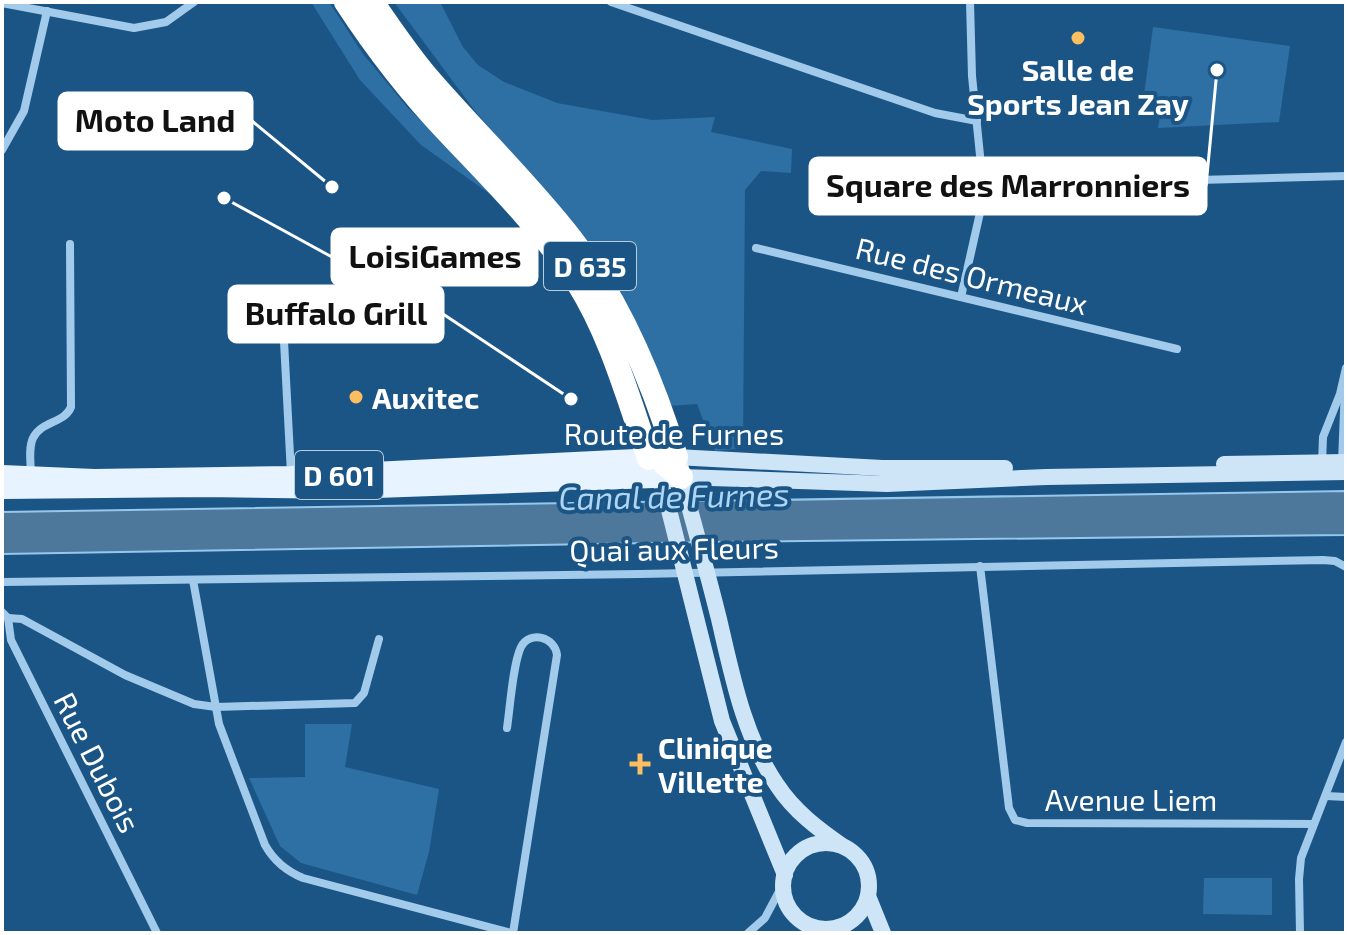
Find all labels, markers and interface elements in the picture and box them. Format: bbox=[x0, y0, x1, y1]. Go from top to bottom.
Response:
marker: Salle de Sports Jean Zay bbox=[1069, 29, 1087, 47]
place label: Salle de Sports Jean Zay bbox=[967, 51, 1189, 122]
callout: Moto Land bbox=[59, 93, 252, 149]
text: Moto Land bbox=[75, 100, 235, 138]
callout: Square des Marronniers bbox=[810, 158, 1206, 214]
text: Square des Marronniers bbox=[826, 165, 1190, 203]
callout: LoisiGames bbox=[332, 229, 537, 285]
street label: Rue des Ormeaux bbox=[852, 229, 1092, 321]
text: LoisiGames bbox=[349, 236, 521, 274]
road number: D 635 bbox=[544, 242, 636, 290]
callout: Buffalo Grill bbox=[229, 286, 443, 342]
text: Buffalo Grill bbox=[245, 293, 428, 331]
place label: Auxitec bbox=[372, 379, 479, 415]
marker: Auxitec bbox=[347, 388, 365, 406]
street label: Route de Furnes bbox=[564, 415, 784, 451]
road number: D 601 bbox=[295, 451, 383, 499]
water label: Canal de Furnes bbox=[558, 474, 790, 516]
street label: Quai aux Fleurs bbox=[569, 528, 779, 568]
street label: Rue Dubois bbox=[47, 686, 149, 838]
place label: Clinique Villette bbox=[658, 729, 773, 799]
marker: Clinique Villette bbox=[629, 753, 651, 775]
street label: Avenue Liem bbox=[1045, 781, 1217, 817]

